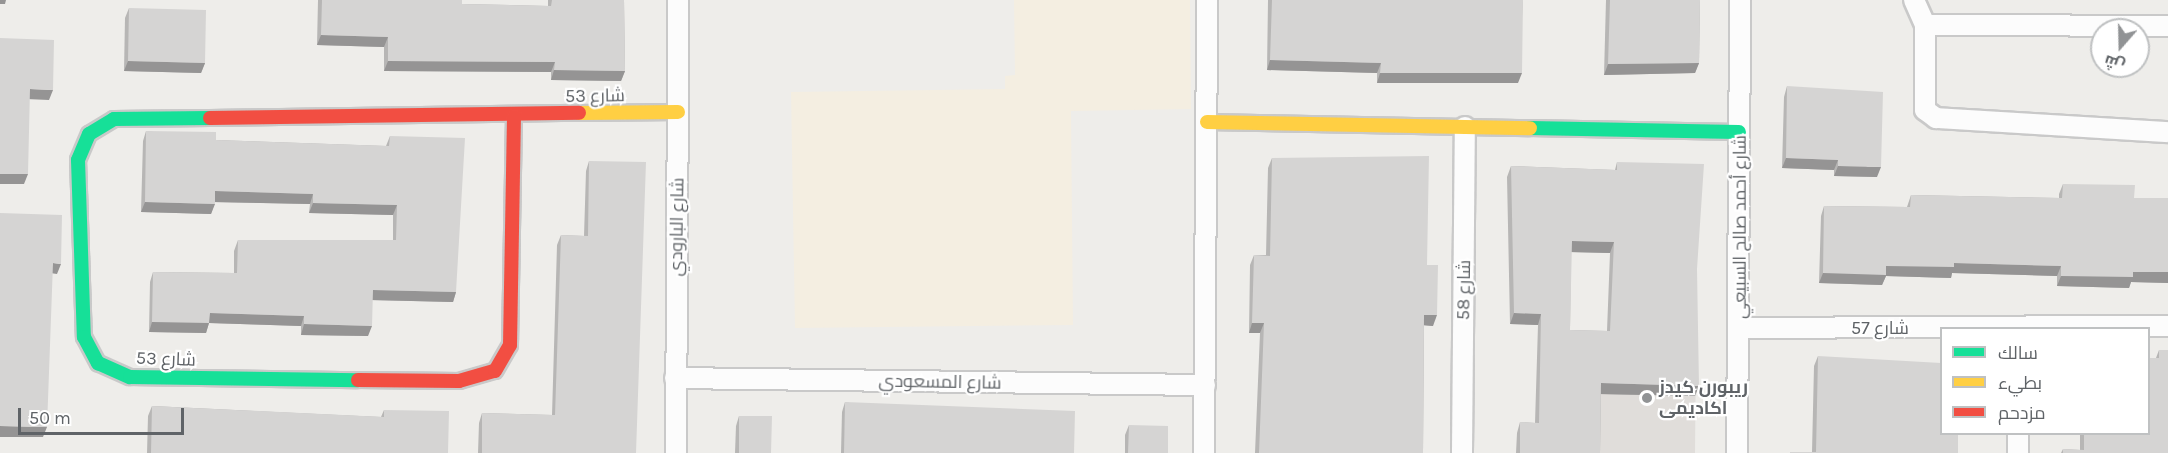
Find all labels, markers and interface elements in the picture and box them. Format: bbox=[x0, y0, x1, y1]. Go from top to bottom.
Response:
north arrow bbox=[2090, 18, 2150, 78]
text: ش bbox=[2101, 51, 2127, 76]
street label: شارع 53 bbox=[565, 85, 625, 107]
street label: شارع أحمد صالح السبيعي bbox=[1729, 135, 1751, 319]
street label: شارع البارودي bbox=[665, 177, 689, 277]
street label: شارع 58 bbox=[1453, 260, 1475, 320]
street label: شارع 57 bbox=[1851, 317, 1909, 339]
legend bbox=[1940, 327, 2150, 435]
text: سالك bbox=[1998, 342, 2038, 364]
street label: شارع 53 bbox=[136, 347, 196, 371]
street label: شارع المسعودي bbox=[878, 370, 1002, 394]
text: بطيء bbox=[1998, 372, 2042, 394]
place label: ريبورن كيدز اكاديمى bbox=[1659, 377, 1748, 420]
marker: ريبورن كيدز اكاديمى bbox=[1640, 391, 1654, 405]
scale bar bbox=[21, 396, 188, 434]
text: مزدحم bbox=[1998, 402, 2046, 424]
text: 50 m bbox=[29, 407, 71, 429]

